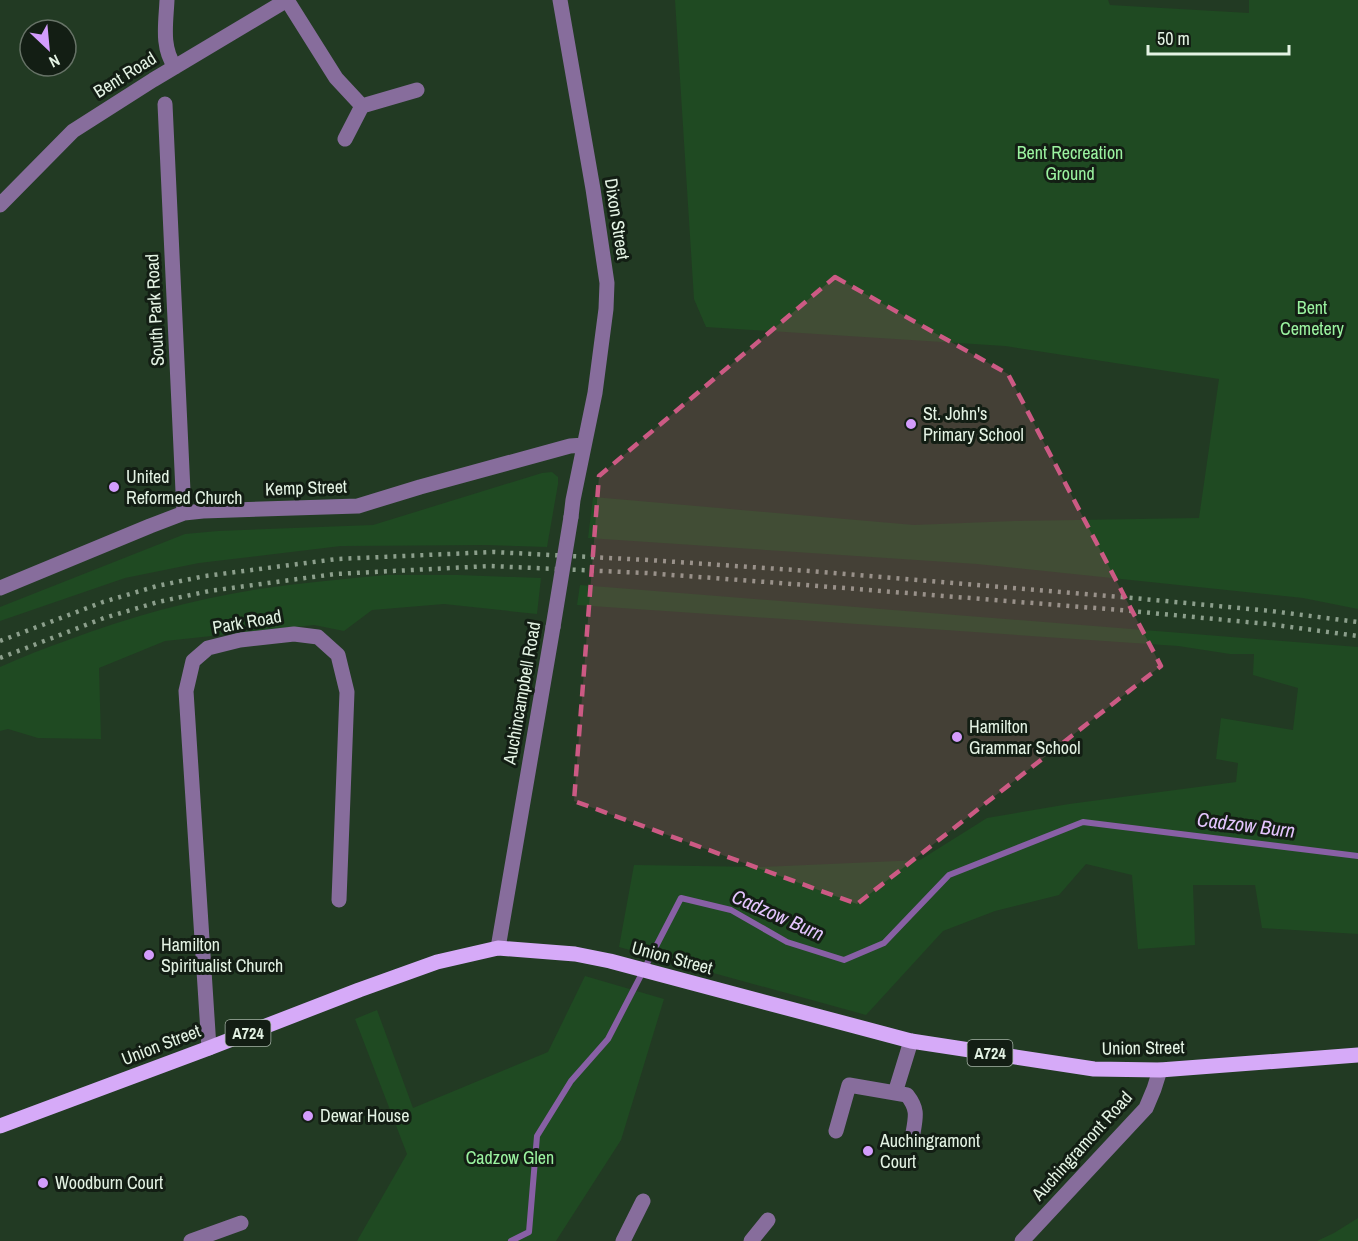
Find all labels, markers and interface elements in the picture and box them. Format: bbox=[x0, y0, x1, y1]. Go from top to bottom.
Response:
north arrow bbox=[18, 18, 78, 78]
scale bar bbox=[1148, 18, 1289, 56]
text: 50 m bbox=[1157, 26, 1190, 51]
street label: Bent Road bbox=[89, 45, 161, 104]
text: N bbox=[45, 50, 64, 73]
park label: Bent Recreation Ground bbox=[1017, 140, 1123, 186]
street label: Dixon Street bbox=[599, 176, 636, 261]
street label: South Park Road bbox=[139, 253, 170, 367]
park label: Bent Cemetery bbox=[1280, 295, 1345, 341]
place label: St. John's Primary School bbox=[923, 401, 1024, 447]
marker: St. John's Primary School bbox=[904, 417, 918, 431]
place label: United Reformed Church bbox=[126, 464, 242, 510]
street label: Kemp Street bbox=[265, 474, 347, 501]
marker: United Reformed Church bbox=[107, 480, 121, 494]
street label: Park Road bbox=[210, 603, 283, 640]
street label: Auchincampbell Road bbox=[496, 620, 546, 767]
place label: Hamilton Grammar School bbox=[969, 714, 1081, 760]
marker: Hamilton Grammar School bbox=[950, 730, 964, 744]
water label: Cadzow Burn bbox=[1196, 805, 1297, 844]
water label: Cadzow Burn bbox=[728, 882, 829, 947]
place label: Hamilton Spiritualist Church bbox=[161, 932, 283, 978]
street label: Union Street bbox=[629, 935, 715, 980]
marker: Hamilton Spiritualist Church bbox=[142, 948, 156, 962]
street label: Union Street bbox=[118, 1018, 204, 1071]
road number: A724 bbox=[226, 1020, 270, 1046]
street label: Union Street bbox=[1101, 1034, 1185, 1061]
road number: A724 bbox=[968, 1040, 1012, 1066]
street label: Auchingramont Road bbox=[1025, 1085, 1138, 1207]
place label: Dewar House bbox=[320, 1103, 409, 1128]
marker: Dewar House bbox=[301, 1109, 315, 1123]
place label: Auchingramont Court bbox=[879, 1128, 980, 1174]
marker: Auchingramont Court bbox=[861, 1144, 875, 1158]
park label: Cadzow Glen bbox=[466, 1145, 554, 1170]
place label: Woodburn Court bbox=[55, 1170, 163, 1195]
marker: Woodburn Court bbox=[36, 1176, 50, 1190]

